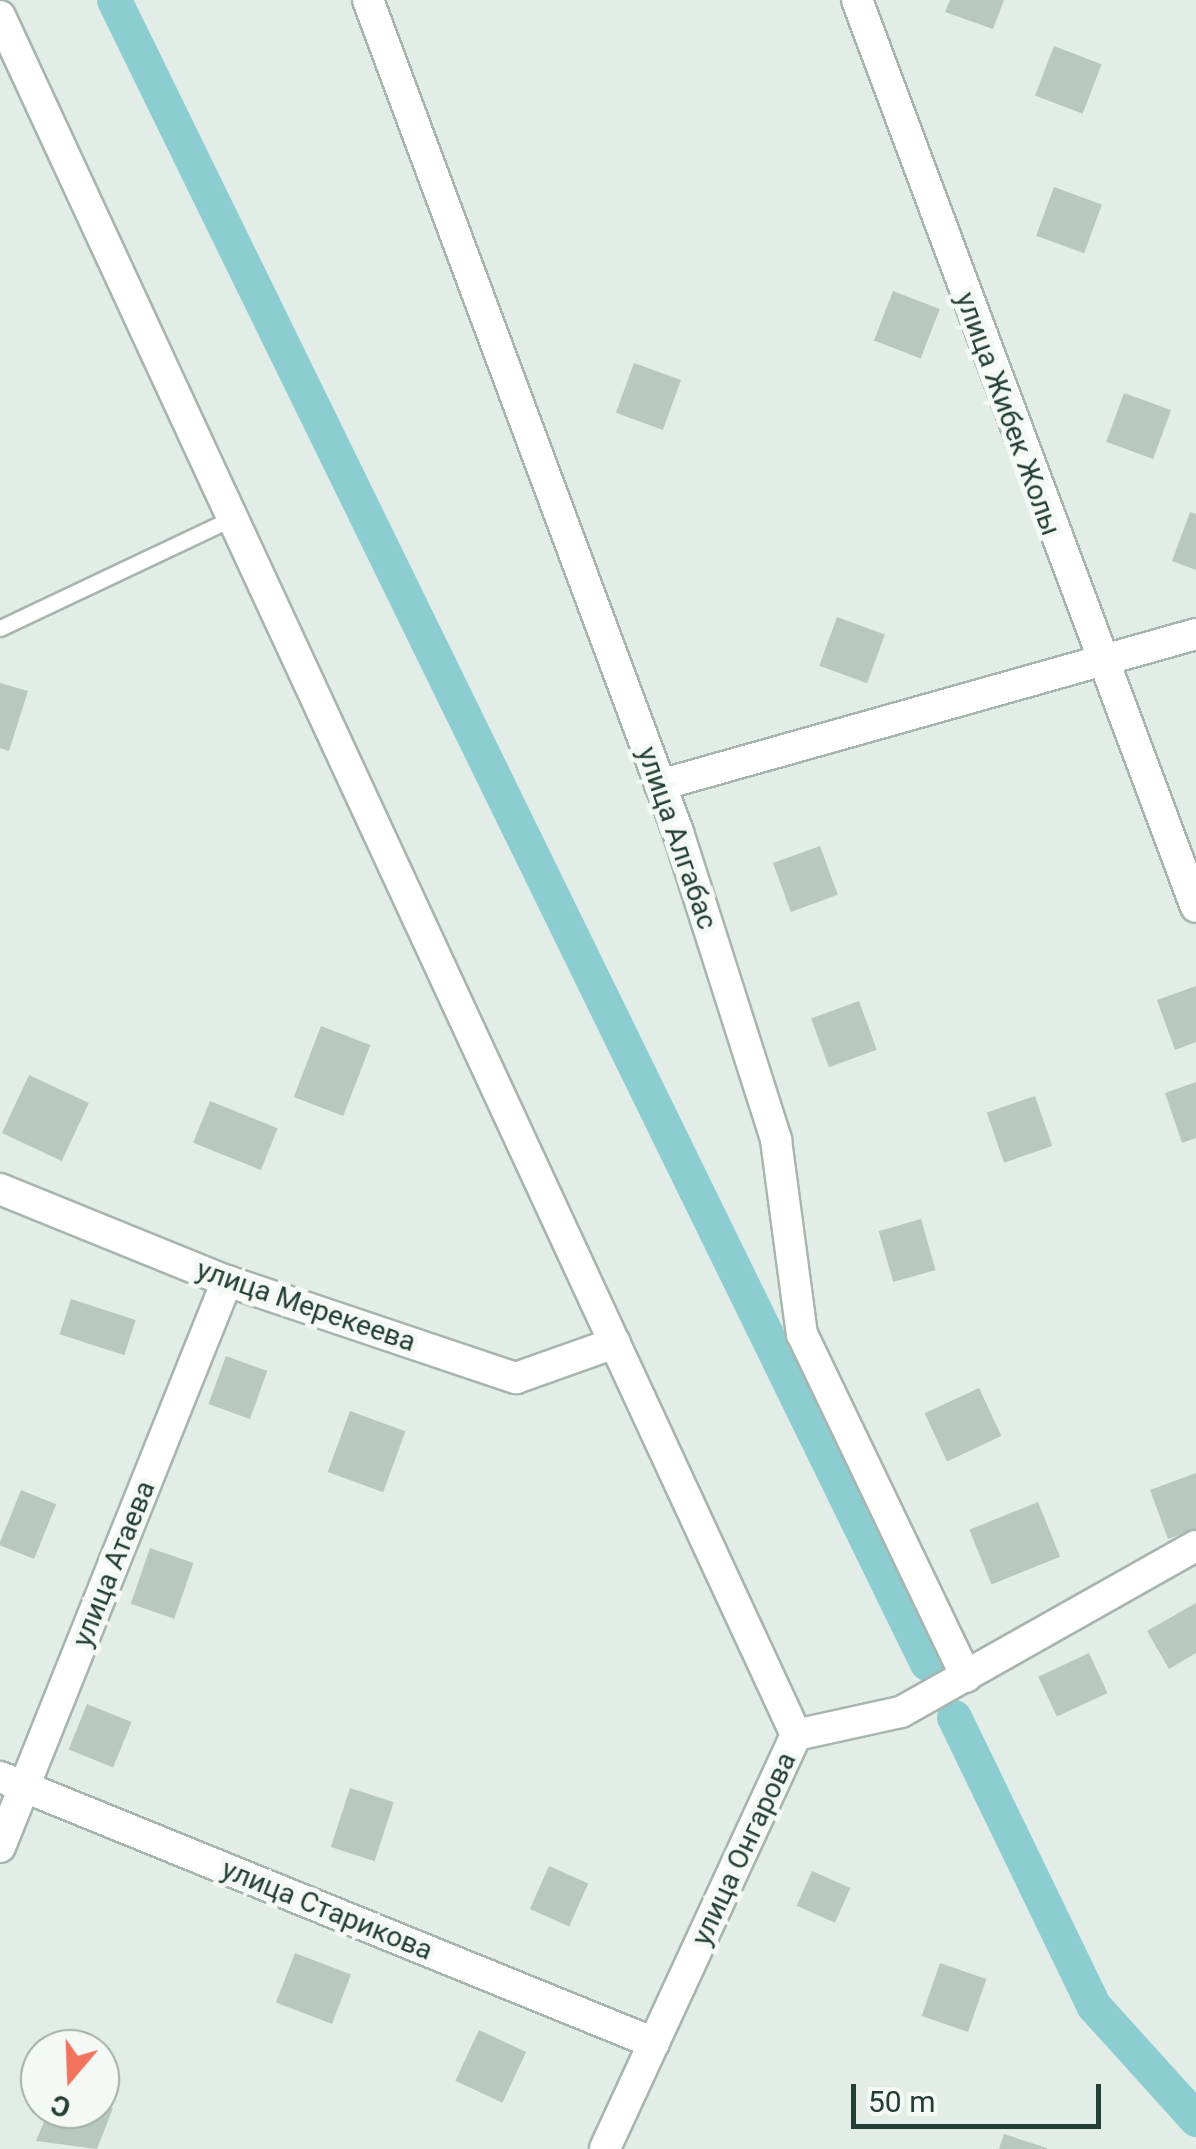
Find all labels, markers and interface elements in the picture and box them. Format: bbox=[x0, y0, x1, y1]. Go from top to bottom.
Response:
street label: улица Жибек Жолы bbox=[948, 288, 1068, 540]
street label: улица Алгабас bbox=[630, 742, 724, 934]
street label: улица Мерекеева bbox=[192, 1253, 420, 1359]
street label: улица Атаева bbox=[65, 1476, 163, 1652]
street label: улица Онгарова bbox=[685, 1747, 803, 1951]
street label: улица Старикова bbox=[217, 1852, 437, 1968]
north arrow bbox=[20, 2029, 120, 2129]
scale bar bbox=[856, 2064, 1106, 2126]
text: 50 m bbox=[868, 2084, 935, 2119]
text: С bbox=[47, 2087, 75, 2125]

